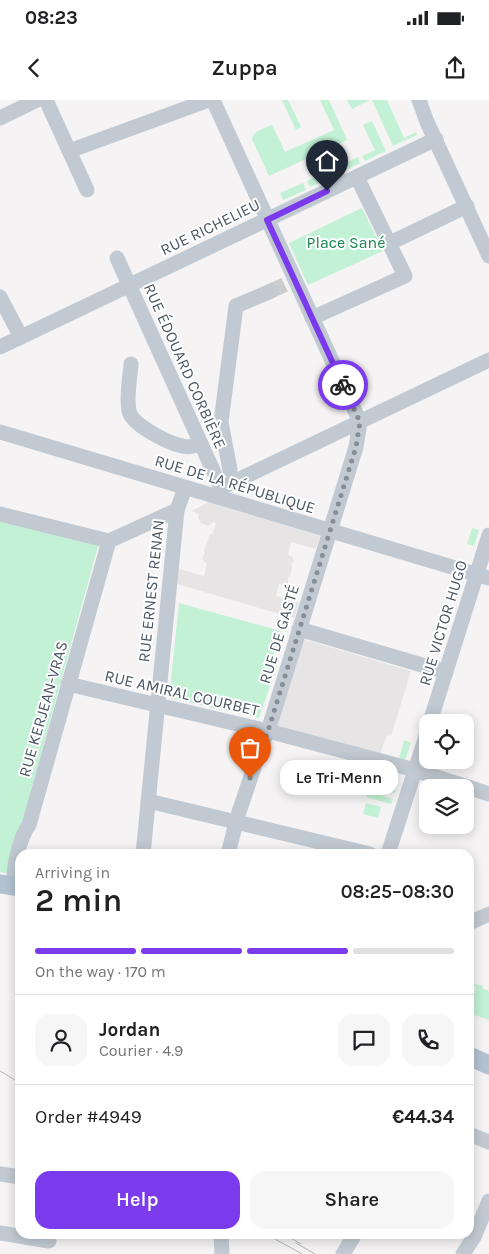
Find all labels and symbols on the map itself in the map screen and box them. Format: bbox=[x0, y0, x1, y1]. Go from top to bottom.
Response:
pin bbox=[306, 140, 348, 191]
street label: RUE RICHELIEU bbox=[157, 195, 263, 259]
park label: Place Sané bbox=[307, 233, 385, 252]
street label: RUE ÉDOUARD CORBIÈRE bbox=[140, 280, 230, 452]
courier bbox=[318, 360, 368, 410]
street label: RUE DE LA RÉPUBLIQUE bbox=[152, 451, 318, 517]
street label: RUE ERNEST RENAN bbox=[134, 519, 168, 663]
street label: RUE VICTOR HUGO bbox=[415, 558, 471, 688]
street label: RUE DE GASTÉ bbox=[255, 582, 303, 686]
street label: RUE KERJEAN-VRAS bbox=[15, 639, 71, 779]
street label: RUE AMIRAL COURBET bbox=[103, 666, 261, 720]
pin bbox=[229, 727, 271, 778]
callout: Le Tri-Menn bbox=[280, 760, 398, 796]

